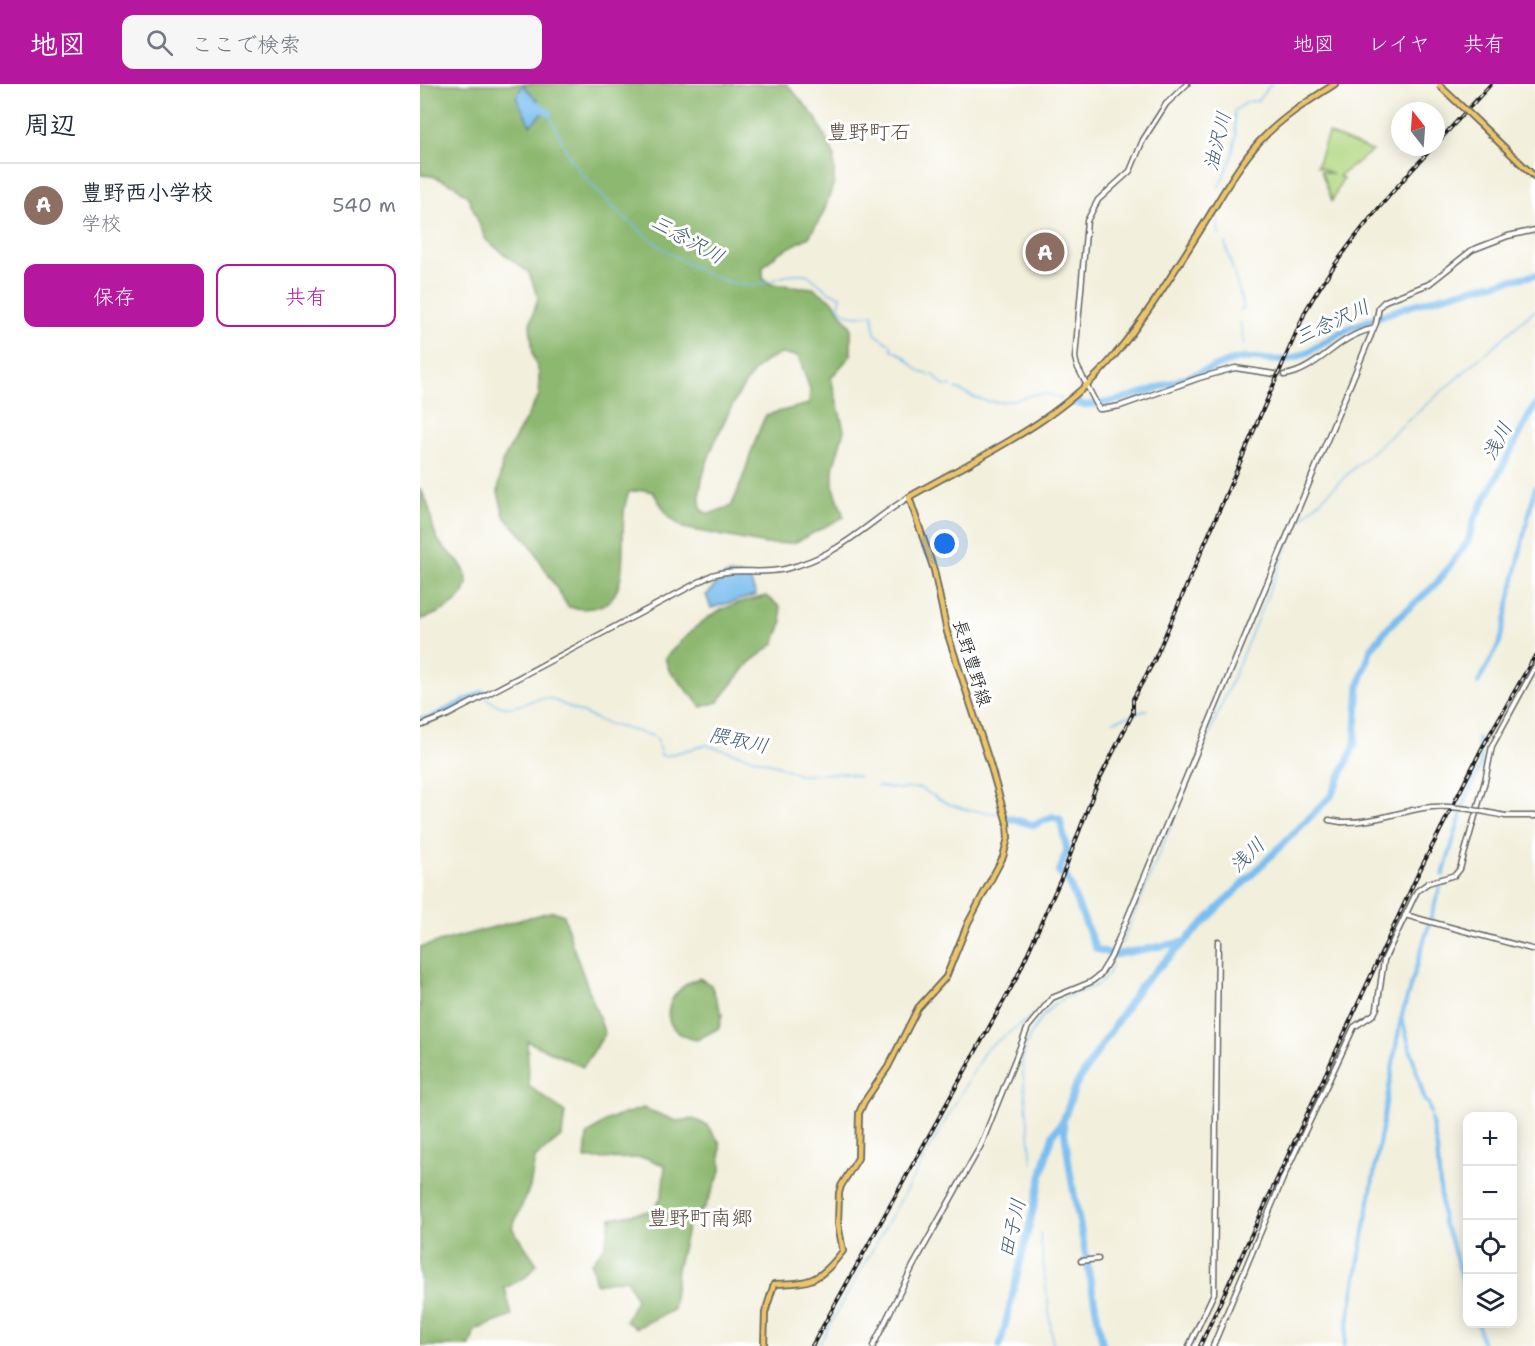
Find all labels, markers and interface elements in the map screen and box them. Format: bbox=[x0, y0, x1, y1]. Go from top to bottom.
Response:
search box bbox=[122, 15, 542, 69]
text: 地図 bbox=[30, 25, 86, 63]
icon: search bbox=[143, 26, 176, 59]
text: ここで検索 bbox=[191, 30, 301, 59]
text: 地図 bbox=[1293, 30, 1335, 58]
text: レイヤ bbox=[1368, 30, 1430, 58]
text: 共有 bbox=[1463, 30, 1505, 58]
north arrow bbox=[1391, 102, 1445, 156]
text: 周辺 bbox=[24, 107, 76, 142]
water label: 油沢川 bbox=[1197, 109, 1237, 173]
district label: 豊野町石 bbox=[827, 118, 911, 146]
text: 豊野西小学校 bbox=[81, 178, 213, 207]
text: A bbox=[36, 192, 51, 218]
text: 540 m bbox=[332, 192, 396, 218]
water label: 三念沢川 bbox=[647, 208, 729, 270]
text: 学校 bbox=[81, 210, 121, 236]
pin: A bbox=[1026, 230, 1064, 274]
button: 保存 bbox=[24, 264, 204, 327]
button: 共有 bbox=[216, 264, 396, 327]
water label: 三念沢川 bbox=[1290, 293, 1374, 351]
water label: 浅川 bbox=[1476, 417, 1518, 465]
your location bbox=[930, 529, 959, 558]
street label: 長野豊野線 bbox=[947, 616, 997, 710]
water label: 隈取川 bbox=[707, 721, 771, 759]
water label: 浅川 bbox=[1224, 832, 1270, 878]
map controls bbox=[1463, 1112, 1517, 1328]
button: + bbox=[1463, 1112, 1517, 1166]
button: − bbox=[1463, 1166, 1517, 1220]
water label: 田子川 bbox=[993, 1196, 1031, 1260]
district label: 豊野町南郷 bbox=[648, 1204, 753, 1232]
button: locate bbox=[1463, 1220, 1517, 1274]
button: layers bbox=[1463, 1274, 1517, 1328]

